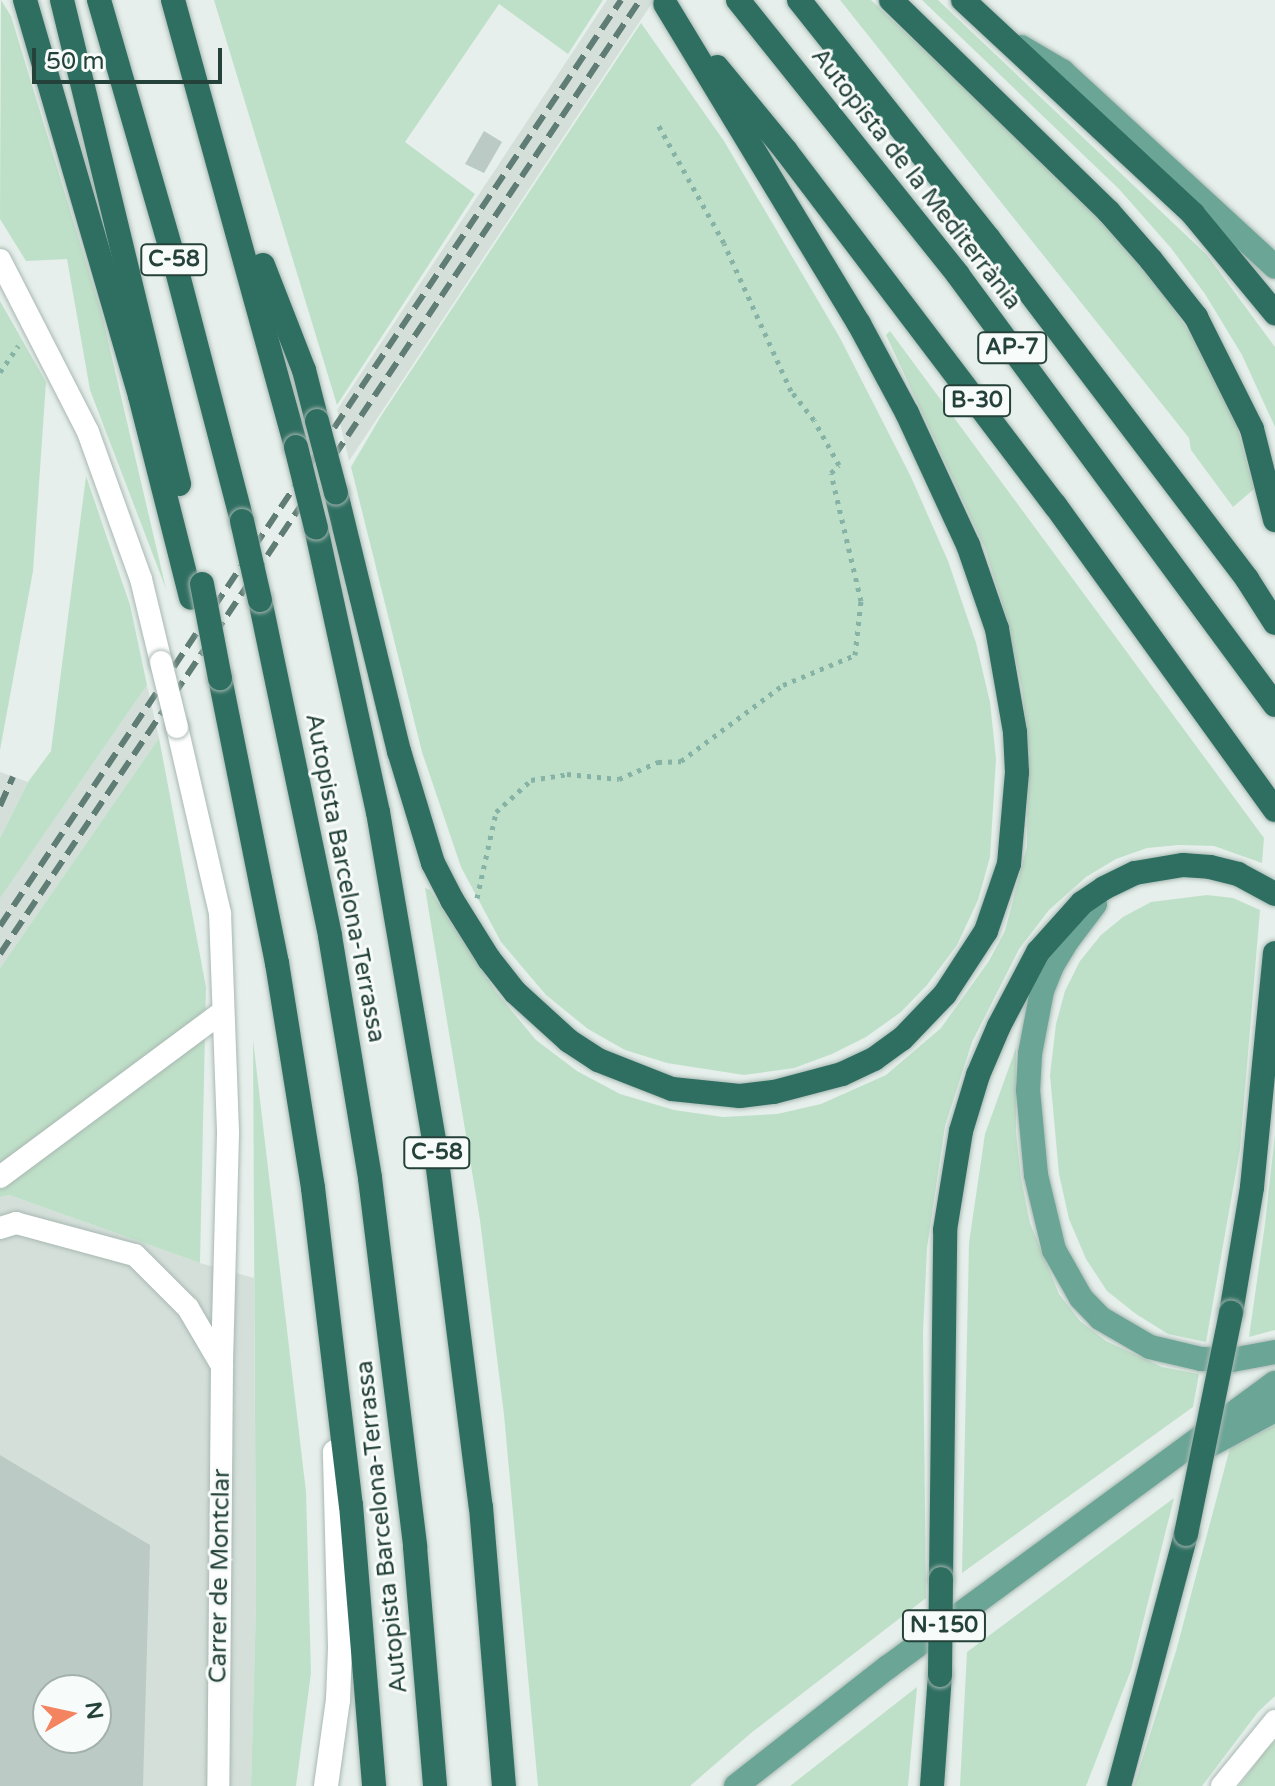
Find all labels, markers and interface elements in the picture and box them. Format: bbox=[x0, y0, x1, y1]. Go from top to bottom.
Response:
scale bar bbox=[36, 32, 226, 82]
street label: Autopista de la Mediterrània bbox=[805, 42, 1027, 316]
text: 50 m bbox=[46, 47, 104, 76]
road number: C-58 bbox=[140, 242, 208, 278]
road number: AP-7 bbox=[976, 330, 1048, 366]
road number: B-30 bbox=[943, 383, 1011, 419]
street label: Autopista Barcelona-Terrassa bbox=[299, 711, 391, 1045]
road number: C-58 bbox=[403, 1135, 471, 1171]
street label: Autopista Barcelona-Terrassa bbox=[350, 1359, 414, 1695]
street label: Carrer de Montclar bbox=[204, 1469, 236, 1683]
road number: N-150 bbox=[900, 1608, 988, 1644]
north arrow bbox=[32, 1674, 112, 1754]
text: N bbox=[80, 1700, 108, 1721]

